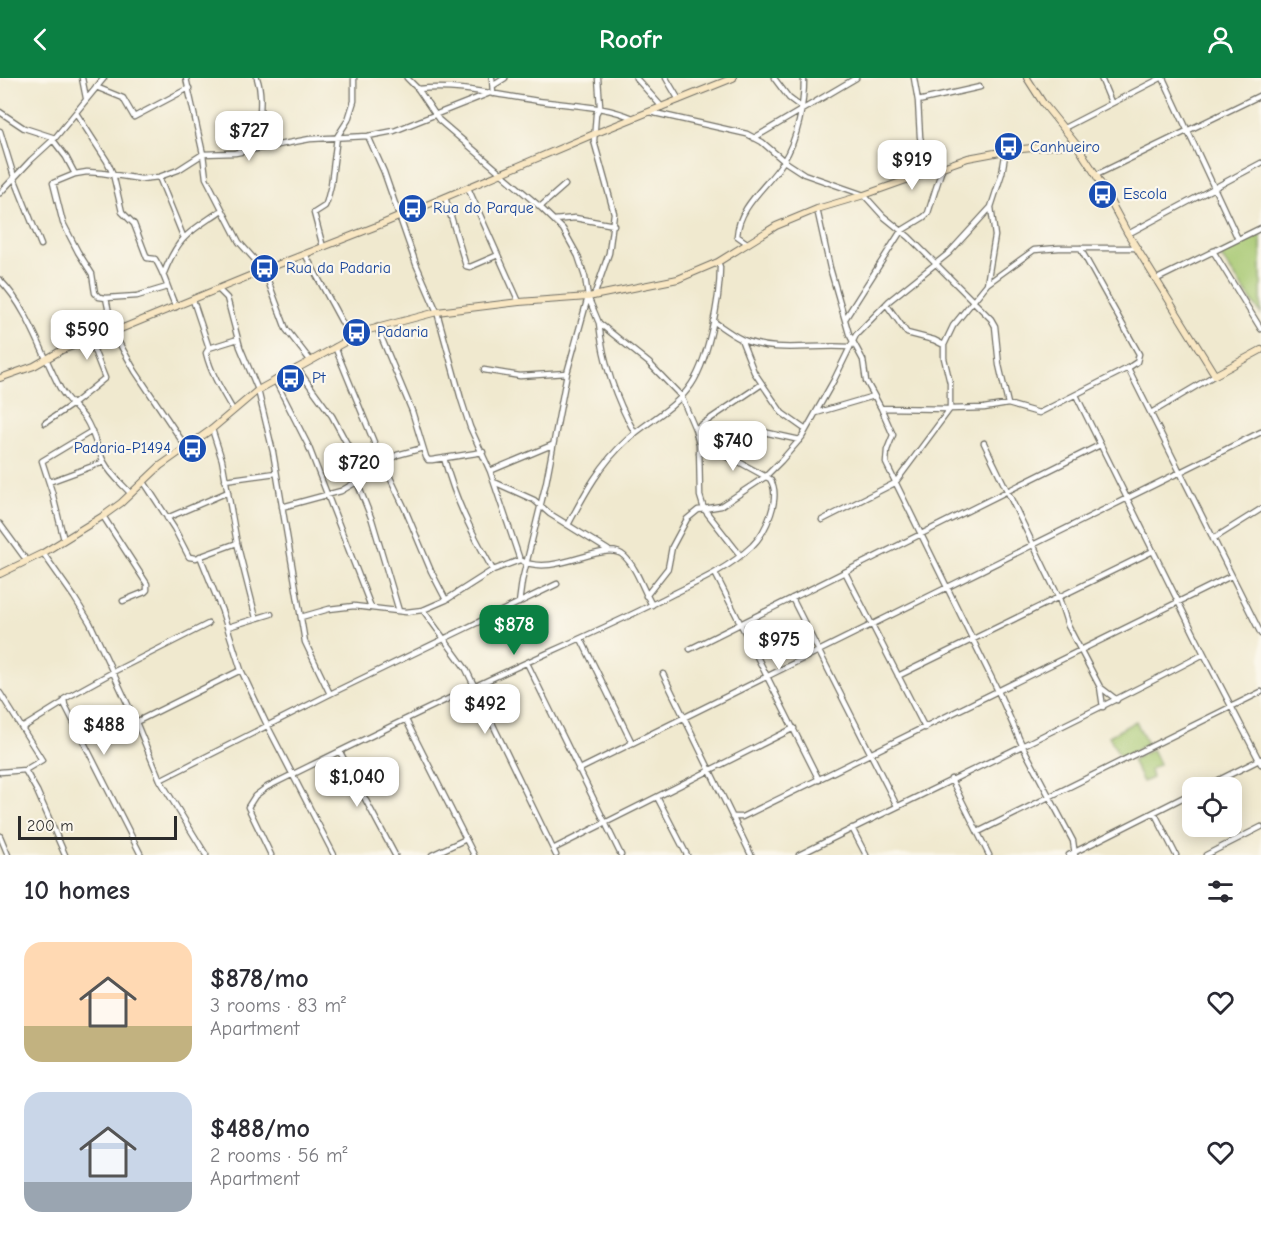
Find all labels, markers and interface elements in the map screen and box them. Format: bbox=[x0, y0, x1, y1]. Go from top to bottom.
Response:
icon: back bbox=[24, 23, 57, 56]
icon: person bbox=[1204, 23, 1237, 56]
text: Roofr bbox=[599, 24, 662, 55]
pin: $727 bbox=[213, 111, 285, 162]
text: $727 bbox=[229, 119, 269, 142]
bus stop icon: Canhueiro bbox=[993, 131, 1025, 163]
place label: Canhueiro bbox=[1030, 138, 1100, 156]
pin: $919 bbox=[876, 140, 948, 191]
text: $919 bbox=[892, 148, 932, 171]
bus stop icon: Escola bbox=[1086, 178, 1118, 210]
place label: Escola bbox=[1123, 185, 1167, 203]
bus stop icon: Rua do Parque bbox=[396, 192, 428, 224]
place label: Rua do Parque bbox=[433, 199, 534, 217]
bus stop icon: Rua da Padaria bbox=[249, 252, 281, 284]
place label: Rua da Padaria bbox=[286, 259, 391, 277]
pin: $590 bbox=[51, 310, 123, 361]
bus stop icon: Padaria bbox=[340, 316, 372, 348]
text: $590 bbox=[65, 318, 109, 341]
place label: Padaria bbox=[377, 323, 429, 341]
bus stop icon: Pt bbox=[275, 362, 307, 394]
place label: Pt bbox=[312, 369, 326, 387]
pin: $740 bbox=[697, 421, 769, 472]
text: $740 bbox=[713, 429, 753, 452]
bus stop icon: Padaria-P1494 bbox=[176, 432, 208, 464]
place label: Padaria-P1494 bbox=[74, 439, 171, 457]
pin: $720 bbox=[323, 443, 395, 494]
text: $720 bbox=[338, 451, 380, 474]
pin: $878 bbox=[478, 605, 550, 656]
text: $878 bbox=[494, 613, 534, 636]
pin: $975 bbox=[743, 620, 815, 671]
text: $975 bbox=[758, 628, 800, 651]
pin: $492 bbox=[449, 684, 521, 735]
text: $492 bbox=[464, 692, 506, 715]
pin: $488 bbox=[68, 705, 140, 756]
text: $488 bbox=[83, 713, 125, 736]
pin: $1,040 bbox=[308, 757, 406, 808]
text: $1,040 bbox=[329, 765, 385, 788]
map controls bbox=[1182, 777, 1242, 837]
button: locate bbox=[1182, 777, 1242, 837]
scale bar bbox=[18, 813, 177, 840]
text: 200 m bbox=[27, 817, 73, 835]
icon: filters bbox=[1204, 875, 1237, 908]
text: 10 homes bbox=[24, 876, 130, 906]
text: $878/mo bbox=[210, 964, 309, 994]
icon: home bbox=[72, 966, 144, 1038]
icon: heart bbox=[1204, 986, 1237, 1019]
text: 3 rooms · 83 m² bbox=[210, 994, 346, 1017]
text: Apartment bbox=[210, 1017, 300, 1040]
text: $488/mo bbox=[210, 1114, 310, 1144]
icon: home bbox=[72, 1116, 144, 1188]
icon: heart bbox=[1204, 1136, 1237, 1169]
text: 2 rooms · 56 m² bbox=[210, 1144, 348, 1167]
text: Apartment bbox=[210, 1167, 300, 1190]

